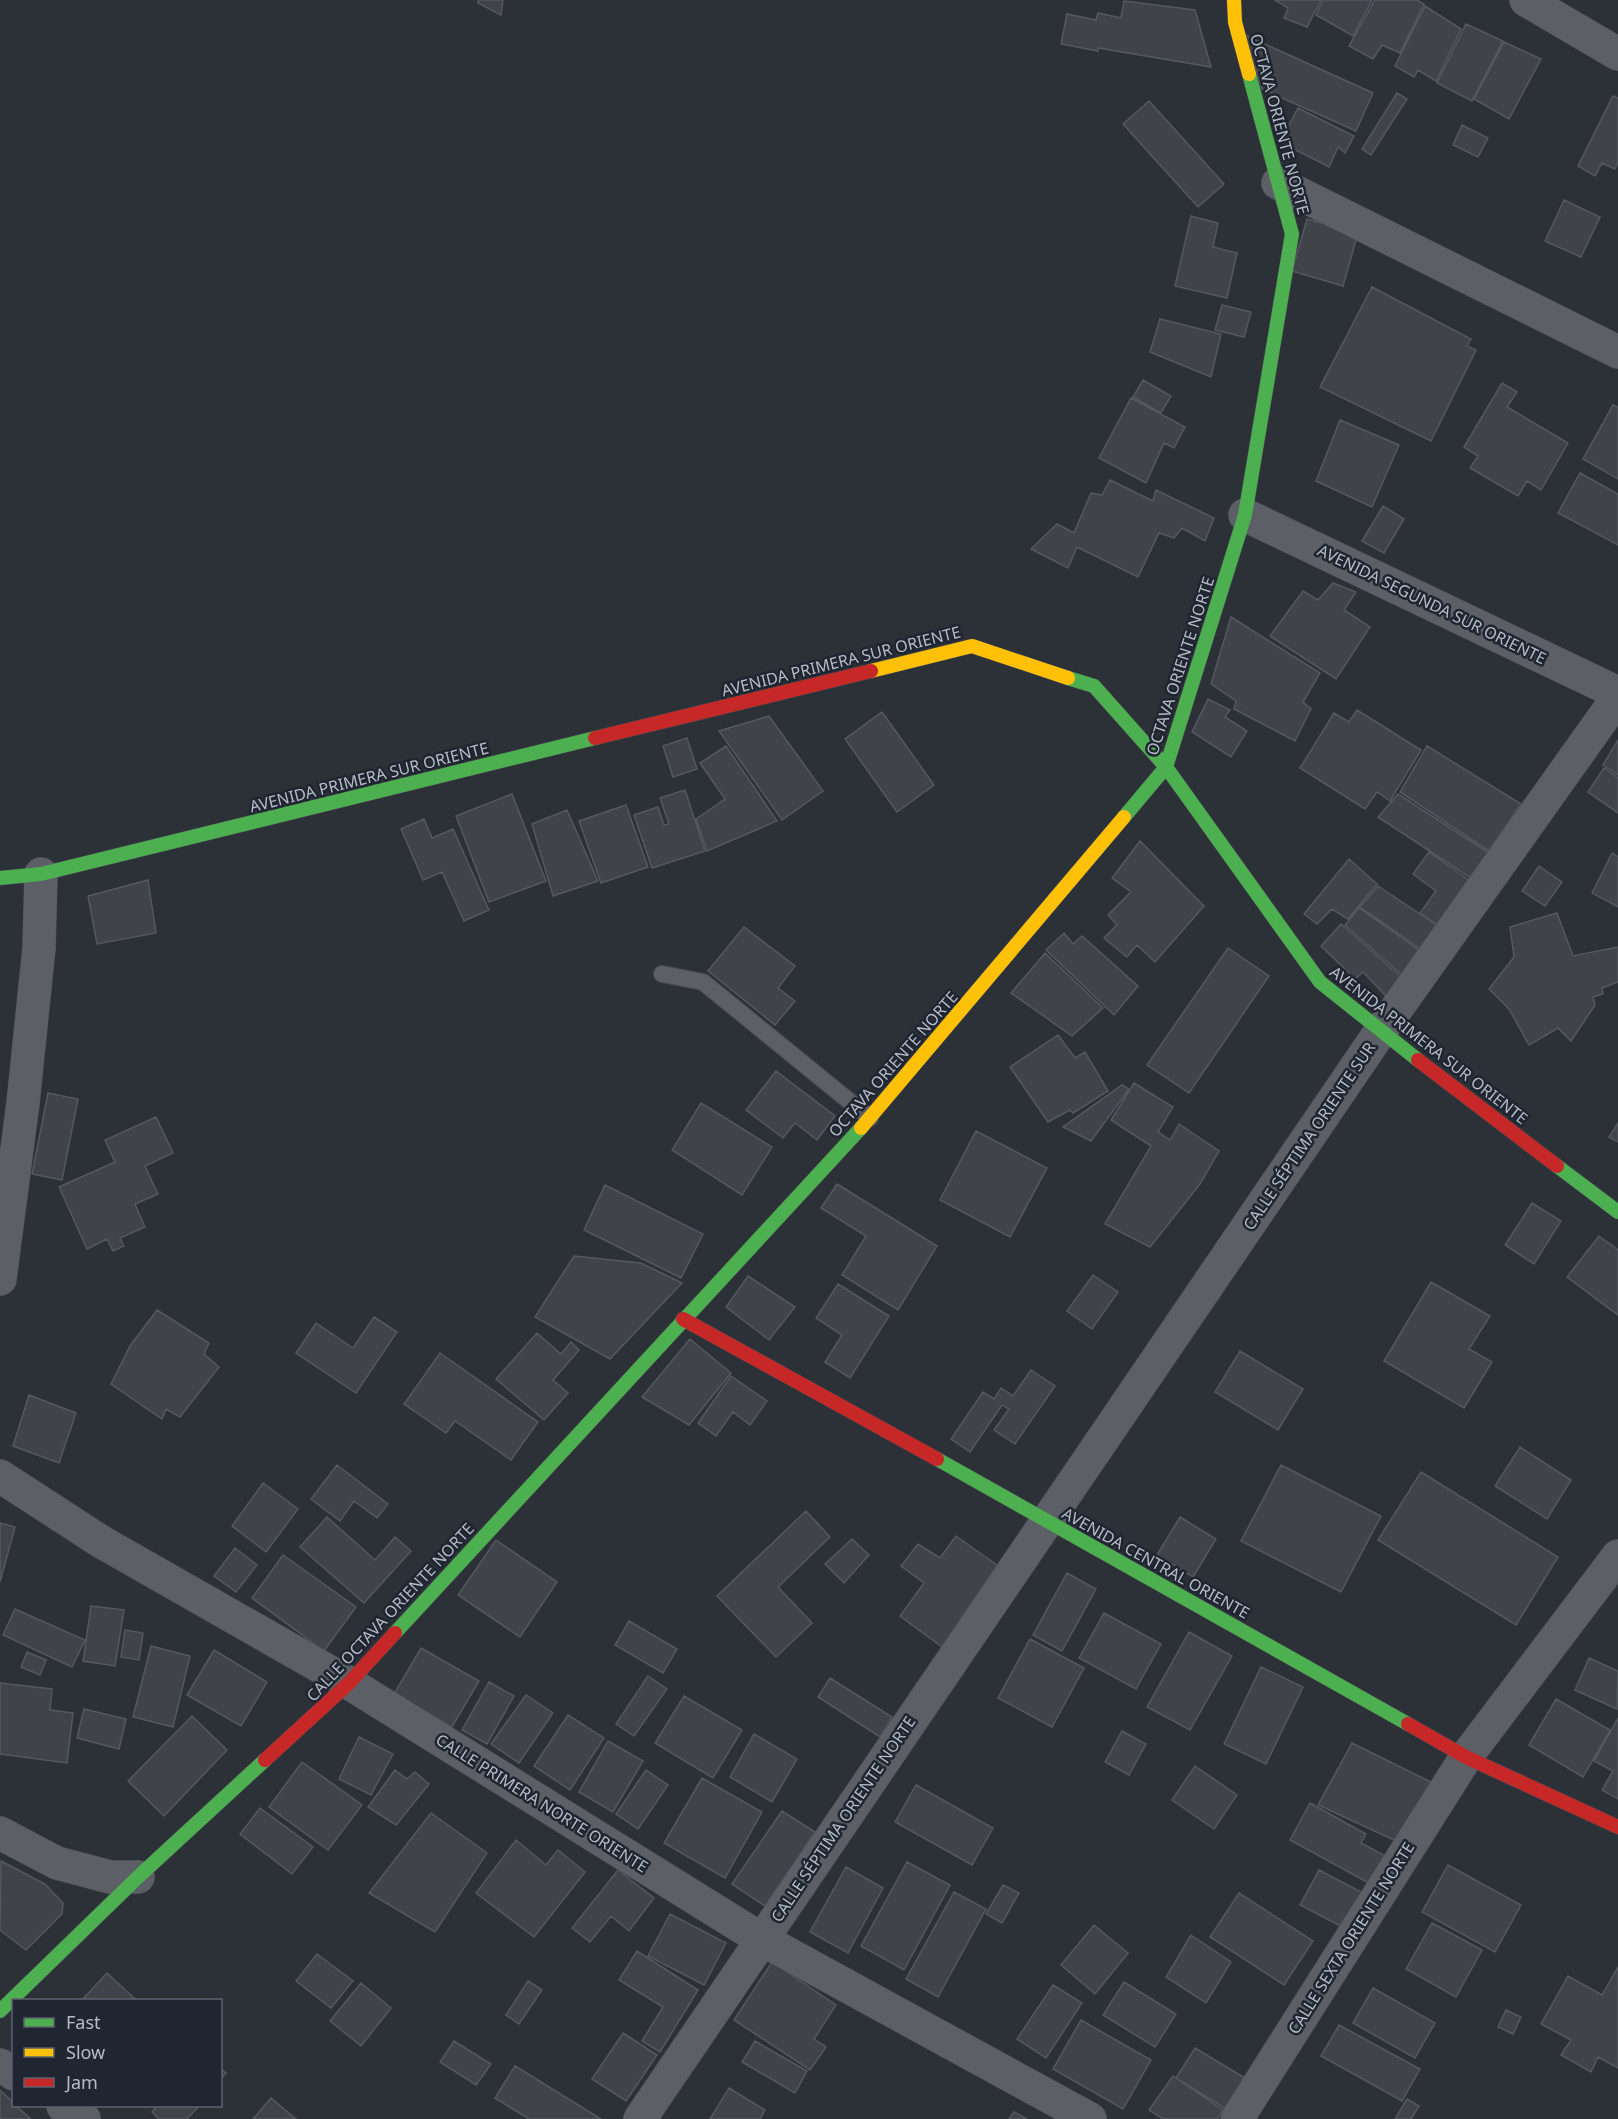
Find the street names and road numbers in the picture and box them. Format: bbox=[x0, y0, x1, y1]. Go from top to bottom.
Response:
street label: OCTAVA ORIENTE NORTE bbox=[1245, 31, 1315, 217]
street label: AVENIDA SEGUNDA SUR ORIENTE bbox=[1314, 539, 1550, 669]
street label: OCTAVA ORIENTE NORTE bbox=[1141, 574, 1219, 758]
street label: AVENIDA PRIMERA SUR ORIENTE bbox=[719, 621, 963, 701]
street label: AVENIDA PRIMERA SUR ORIENTE bbox=[247, 737, 491, 817]
street label: AVENIDA PRIMERA SUR ORIENTE bbox=[1325, 961, 1533, 1129]
street label: OCTAVA ORIENTE NORTE bbox=[823, 986, 963, 1142]
street label: CALLE SÉPTIMA ORIENTE SUR bbox=[1238, 1038, 1380, 1234]
street label: AVENIDA CENTRAL ORIENTE bbox=[1058, 1502, 1254, 1624]
street label: CALLE OCTAVA ORIENTE NORTE bbox=[301, 1518, 479, 1706]
street label: CALLE SÉPTIMA ORIENTE NORTE bbox=[766, 1712, 920, 1926]
street label: CALLE PRIMERA NORTE ORIENTE bbox=[432, 1728, 652, 1878]
street label: CALLE SEXTA ORIENTE NORTE bbox=[1283, 1838, 1419, 2038]

